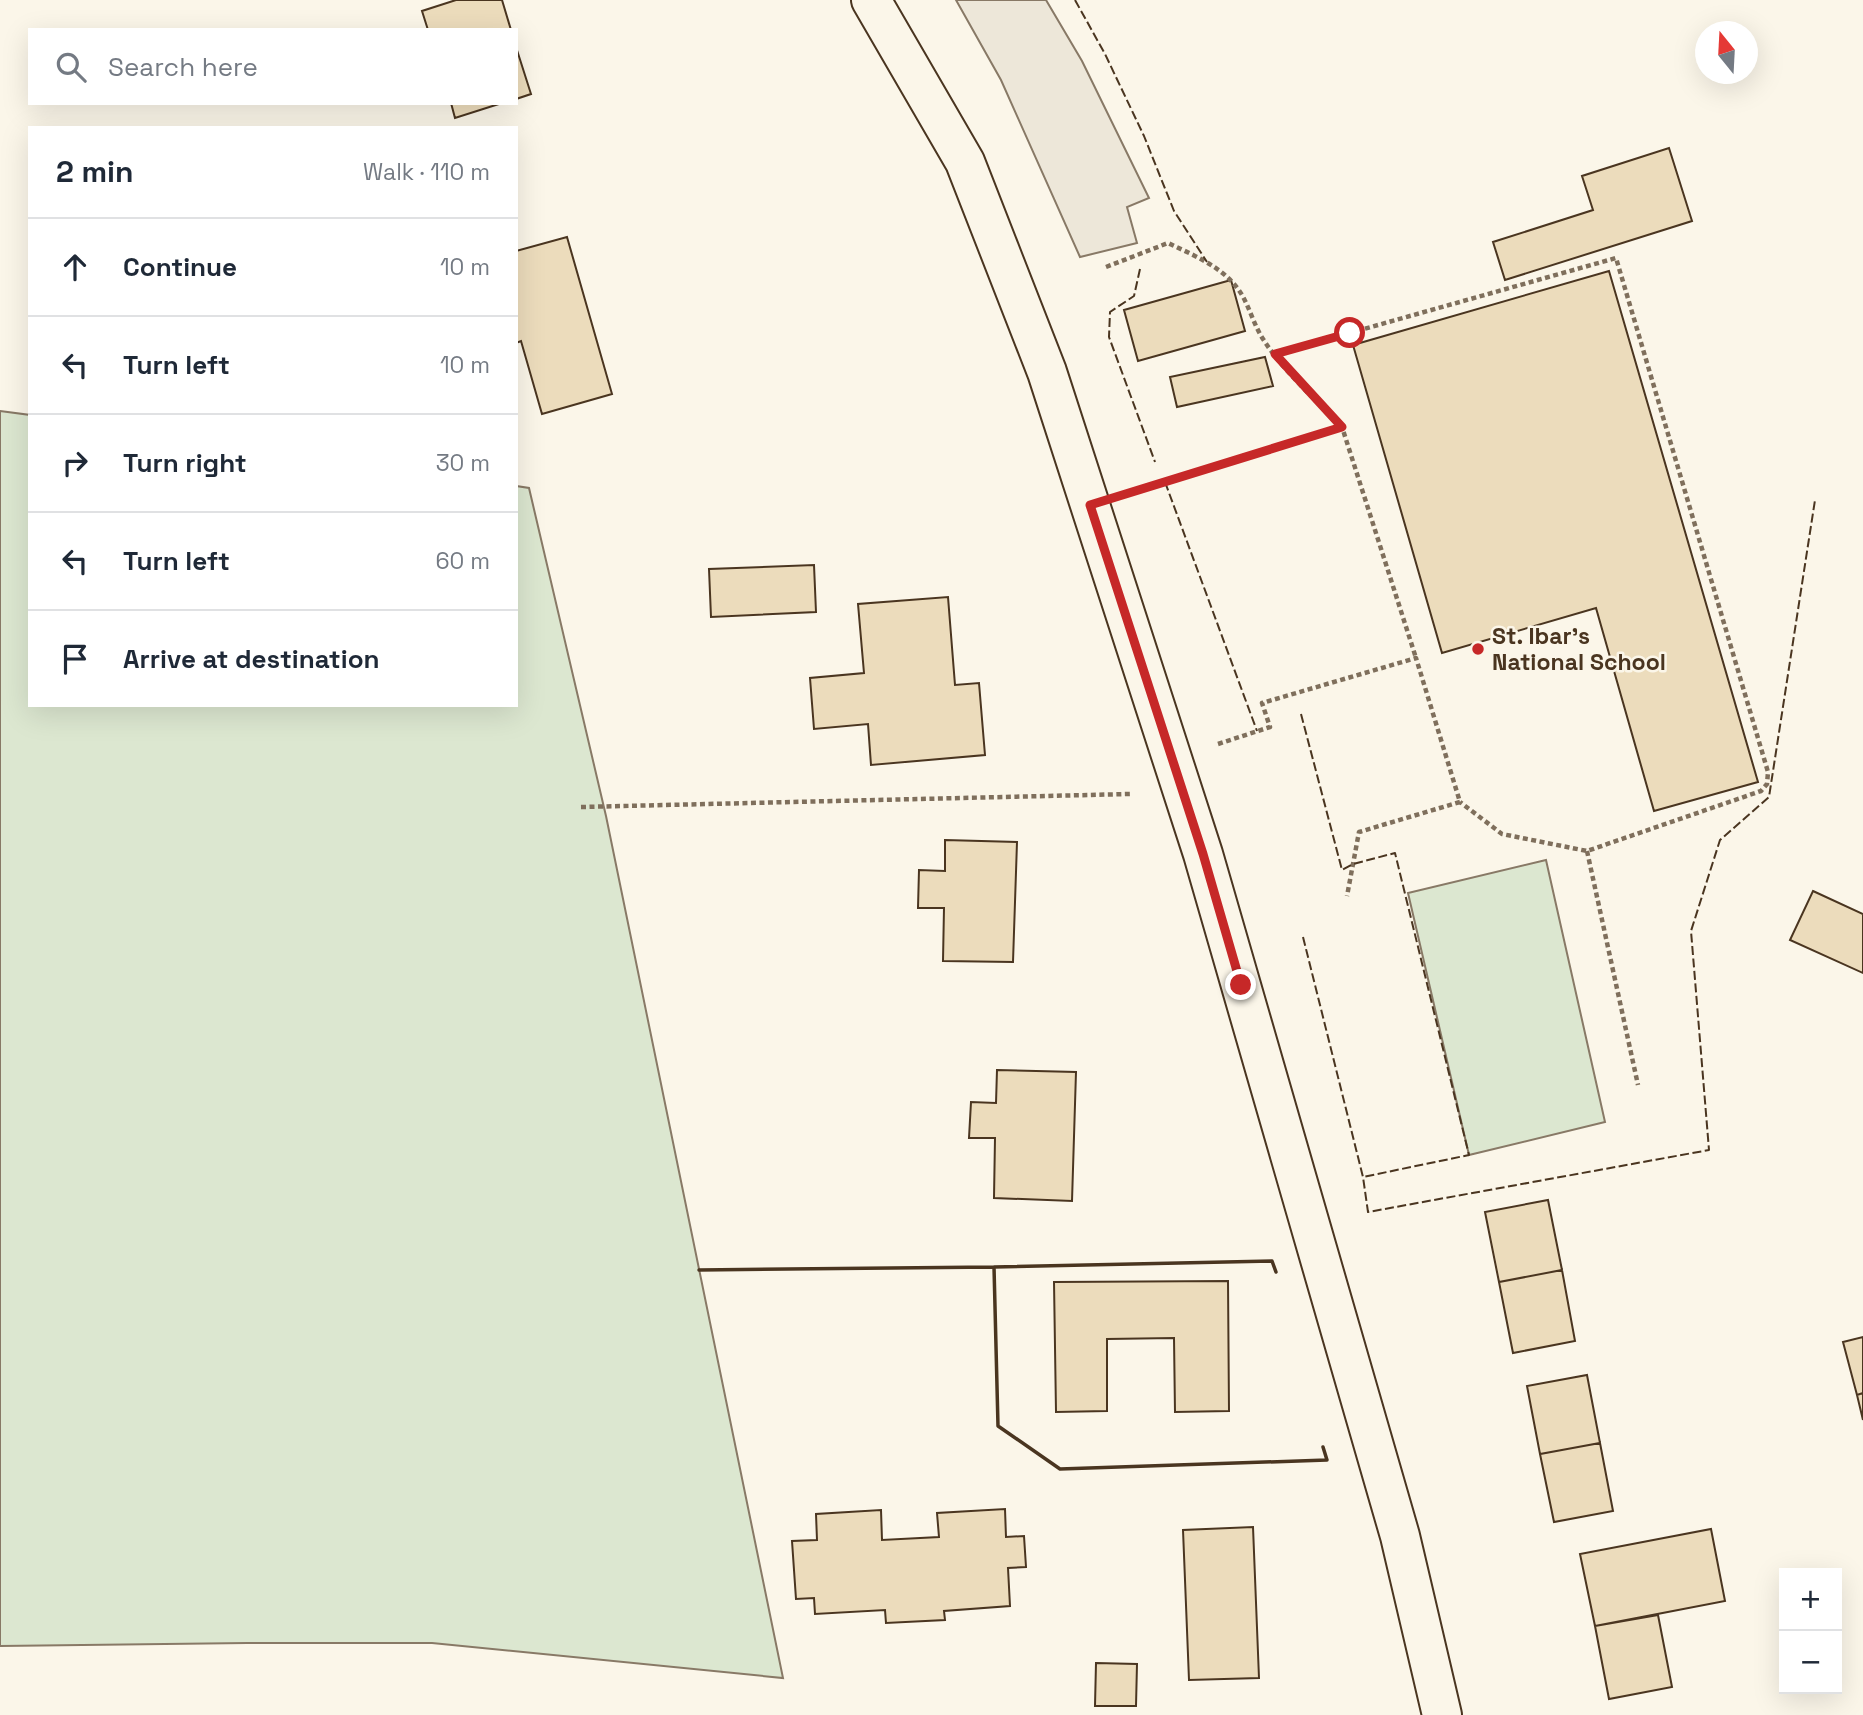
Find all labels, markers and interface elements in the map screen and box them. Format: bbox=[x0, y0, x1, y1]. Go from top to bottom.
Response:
north arrow bbox=[1695, 21, 1758, 84]
search box bbox=[28, 28, 518, 105]
icon: search bbox=[52, 48, 90, 86]
text: Search here bbox=[108, 50, 258, 84]
text: 2 min bbox=[56, 152, 134, 191]
text: Walk · 110 m bbox=[363, 157, 490, 187]
icon: ahead bbox=[56, 248, 94, 286]
text: Continue bbox=[123, 250, 237, 284]
text: 10 m bbox=[440, 252, 490, 282]
route start bbox=[1334, 317, 1365, 348]
icon: left bbox=[56, 346, 94, 384]
text: Turn left bbox=[123, 348, 230, 382]
text: 10 m bbox=[440, 350, 490, 380]
icon: right bbox=[56, 444, 94, 482]
text: Turn right bbox=[123, 446, 247, 480]
text: 30 m bbox=[436, 448, 490, 478]
icon: left bbox=[56, 542, 94, 580]
text: Turn left bbox=[123, 544, 230, 578]
text: 60 m bbox=[435, 546, 490, 576]
place label: St. Ibar's National School bbox=[1492, 621, 1666, 677]
icon: arrive bbox=[56, 640, 94, 678]
marker: St. Ibar's National School bbox=[1470, 641, 1486, 657]
text: Arrive at destination bbox=[123, 642, 380, 676]
route end bbox=[1225, 969, 1256, 1000]
map controls bbox=[1779, 1568, 1842, 1694]
button: + bbox=[1779, 1568, 1842, 1631]
button: − bbox=[1779, 1631, 1842, 1694]

